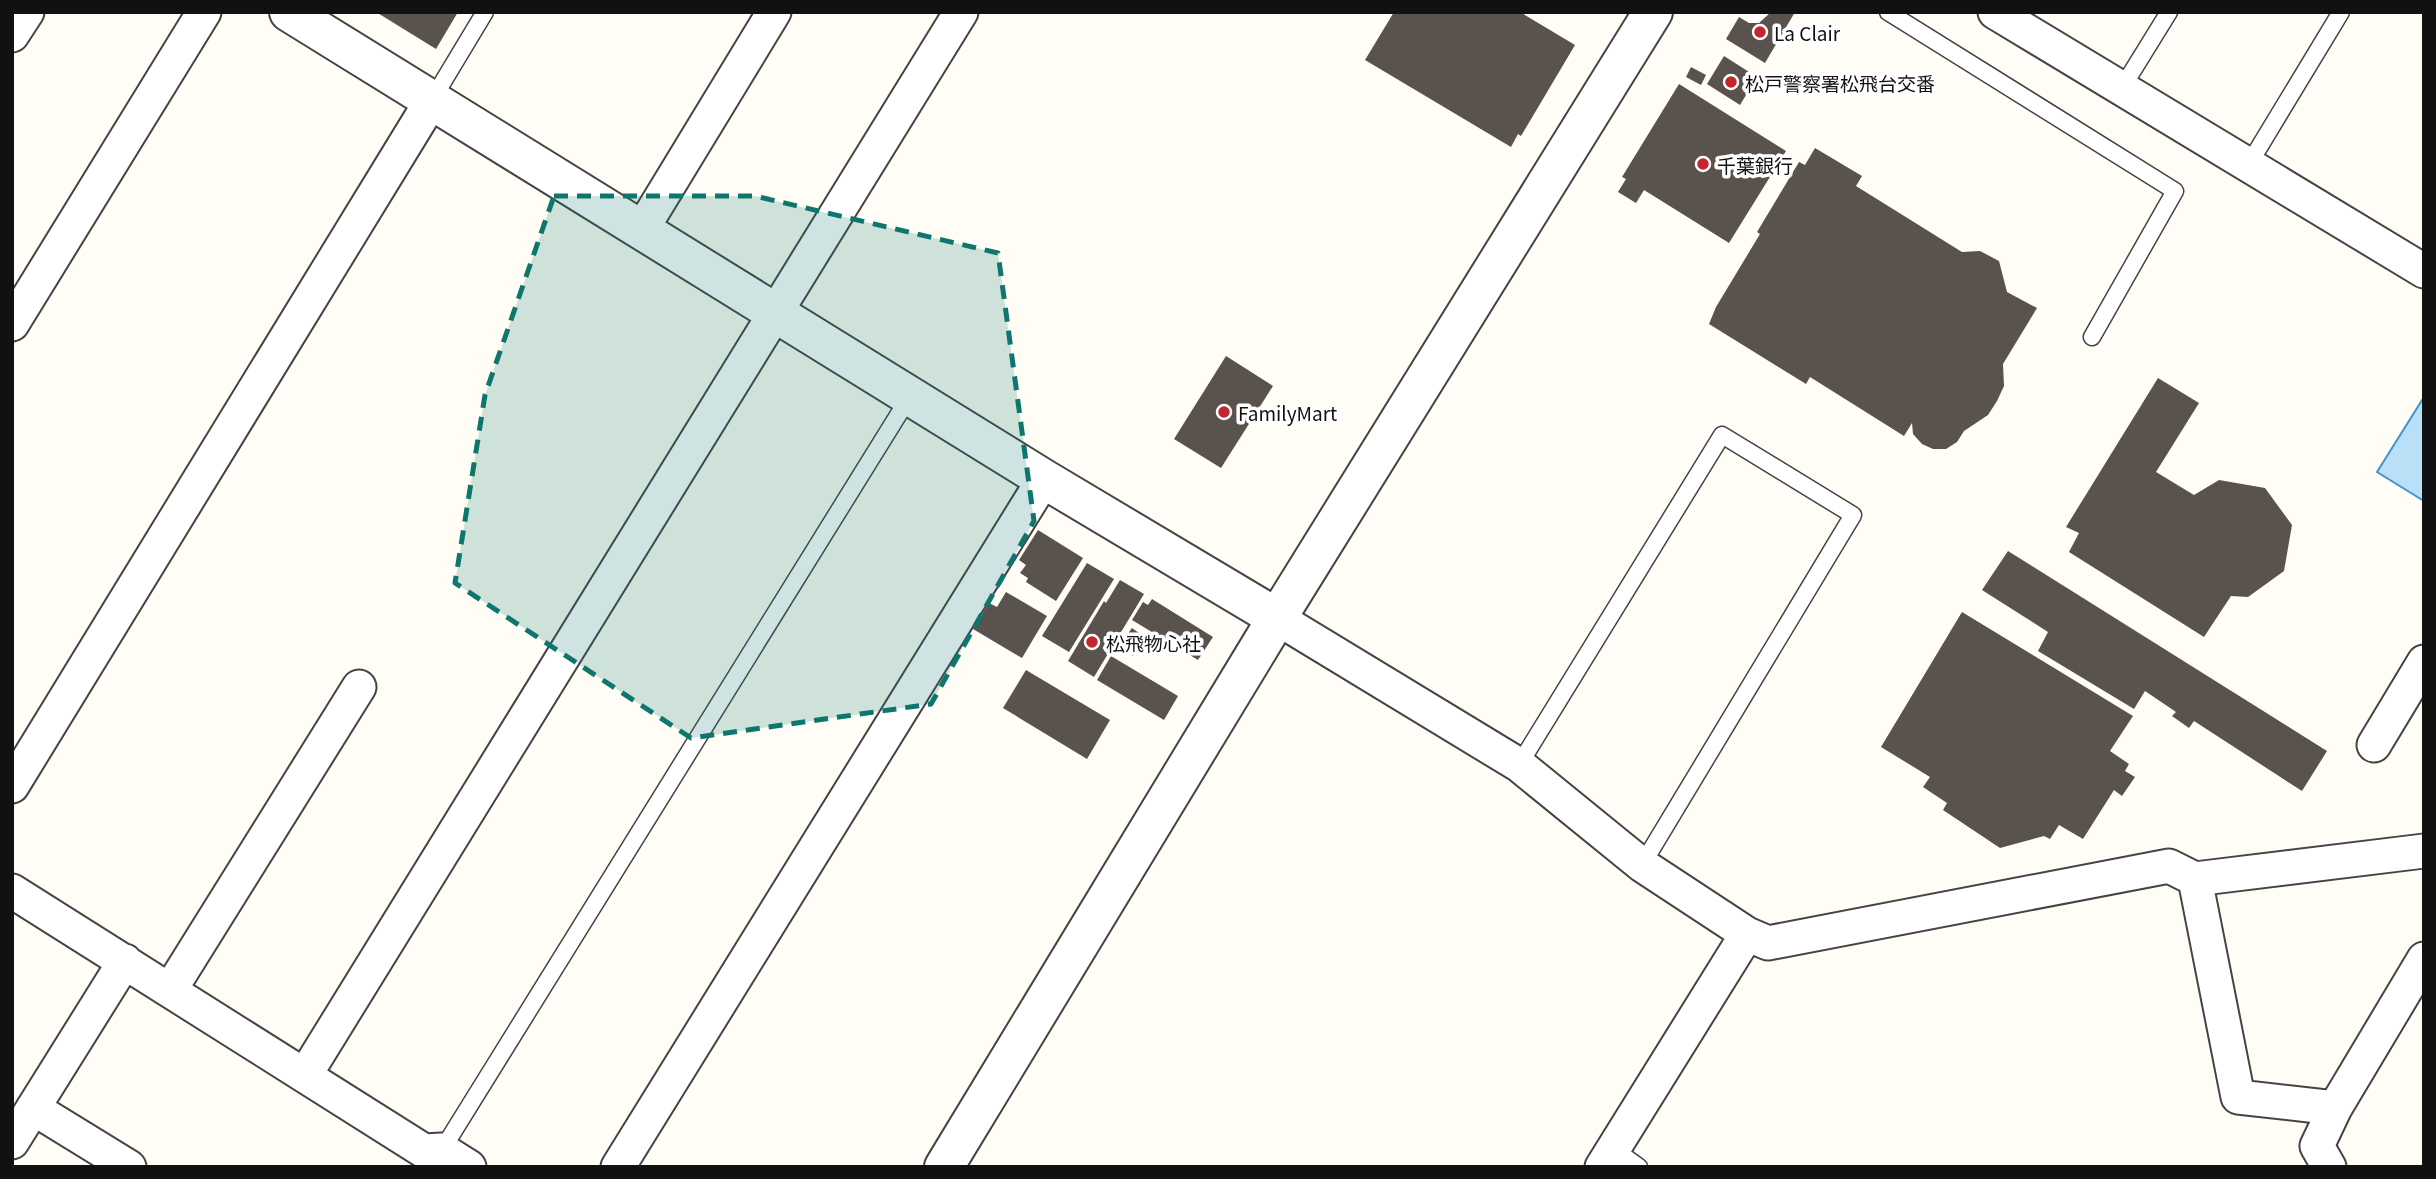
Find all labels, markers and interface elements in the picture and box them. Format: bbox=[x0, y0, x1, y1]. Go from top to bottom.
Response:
place label: La Clair bbox=[1774, 19, 1841, 46]
marker: La Clair bbox=[1752, 24, 1768, 40]
place label: 松戸警察署松飛台交番 bbox=[1745, 69, 1935, 96]
marker: 松戸警察署松飛台交番 bbox=[1723, 74, 1739, 90]
place label: 千葉銀行 bbox=[1717, 151, 1793, 178]
marker: 千葉銀行 bbox=[1695, 156, 1711, 172]
place label: FamilyMart bbox=[1238, 399, 1337, 426]
marker: FamilyMart bbox=[1216, 404, 1232, 420]
place label: 松飛物心社 bbox=[1106, 629, 1201, 656]
marker: 松飛物心社 bbox=[1084, 634, 1100, 650]

